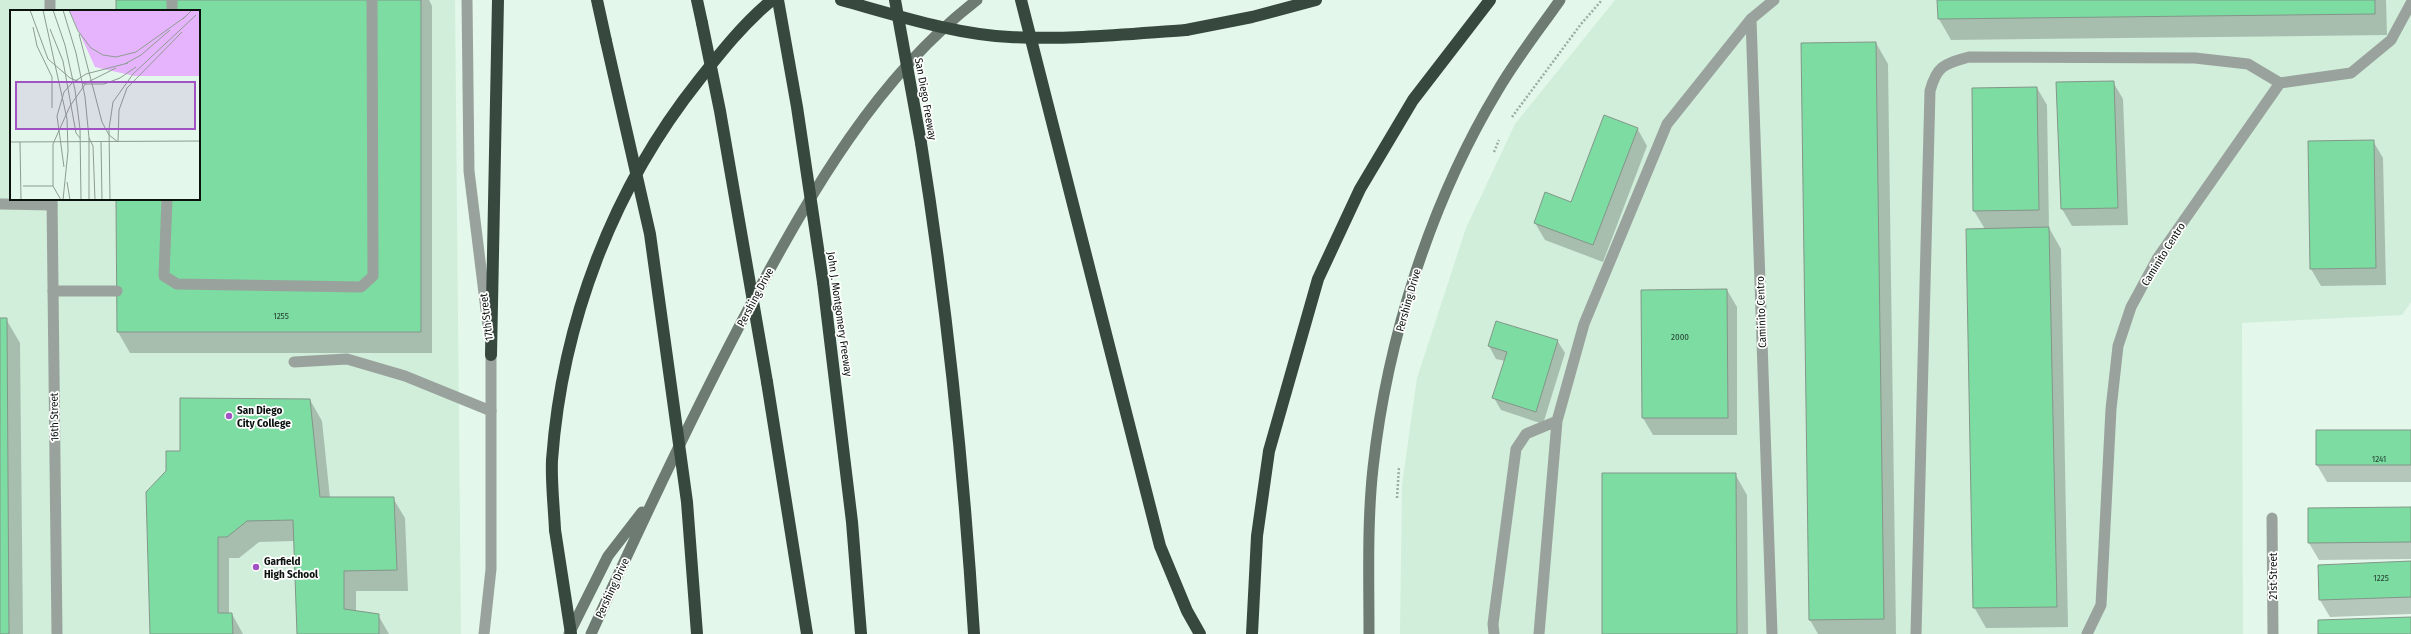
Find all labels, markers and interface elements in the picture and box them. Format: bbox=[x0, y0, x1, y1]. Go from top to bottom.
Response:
inset map bbox=[10, 10, 200, 200]
street label: San Diego Freeway bbox=[912, 57, 939, 141]
street label: Caminito Centro bbox=[2139, 220, 2188, 288]
street label: John J. Montgomery Freeway bbox=[824, 251, 855, 377]
street label: Pershing Drive bbox=[735, 266, 776, 329]
street label: Pershing Drive bbox=[1393, 267, 1424, 333]
street label: Caminito Centro bbox=[1754, 276, 1769, 348]
street label: 17th Street bbox=[477, 292, 496, 341]
house number: 1255 bbox=[273, 311, 289, 321]
house number: 2000 bbox=[1671, 332, 1689, 342]
street label: 16th Street bbox=[48, 392, 61, 441]
place label: San Diego City College bbox=[237, 404, 291, 430]
marker: San Diego City College bbox=[224, 411, 234, 421]
house number: 1241 bbox=[2372, 454, 2386, 464]
street label: 21st Street bbox=[2267, 552, 2280, 599]
place label: Garfield High School bbox=[264, 555, 319, 581]
street label: Pershing Drive bbox=[593, 556, 632, 620]
marker: Garfield High School bbox=[251, 562, 261, 572]
house number: 1225 bbox=[2373, 573, 2389, 583]

